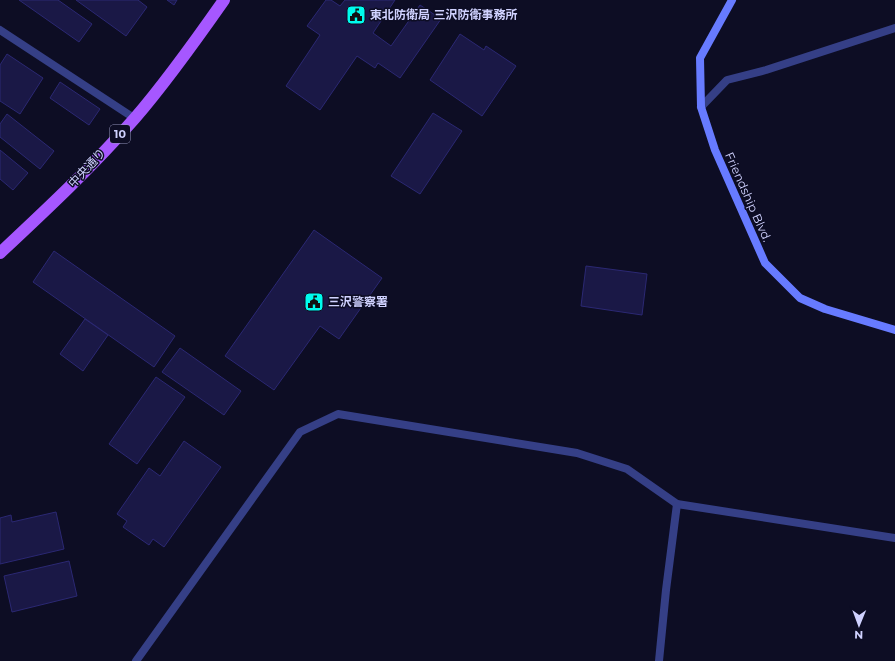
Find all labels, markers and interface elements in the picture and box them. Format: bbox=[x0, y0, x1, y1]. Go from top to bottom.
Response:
public building icon: 東北防衛局 三沢防衛事務所 bbox=[345, 4, 367, 26]
place label: 東北防衛局 三沢防衛事務所 bbox=[370, 7, 517, 22]
road number: 10 bbox=[110, 125, 130, 143]
street label: 中央通り bbox=[65, 145, 108, 190]
street label: Friendship Blvd. bbox=[722, 150, 775, 244]
public building icon: 三沢警察署 bbox=[303, 291, 325, 313]
place label: 三沢警察署 bbox=[328, 294, 388, 309]
north arrow bbox=[839, 605, 879, 645]
text: N bbox=[854, 628, 863, 642]

